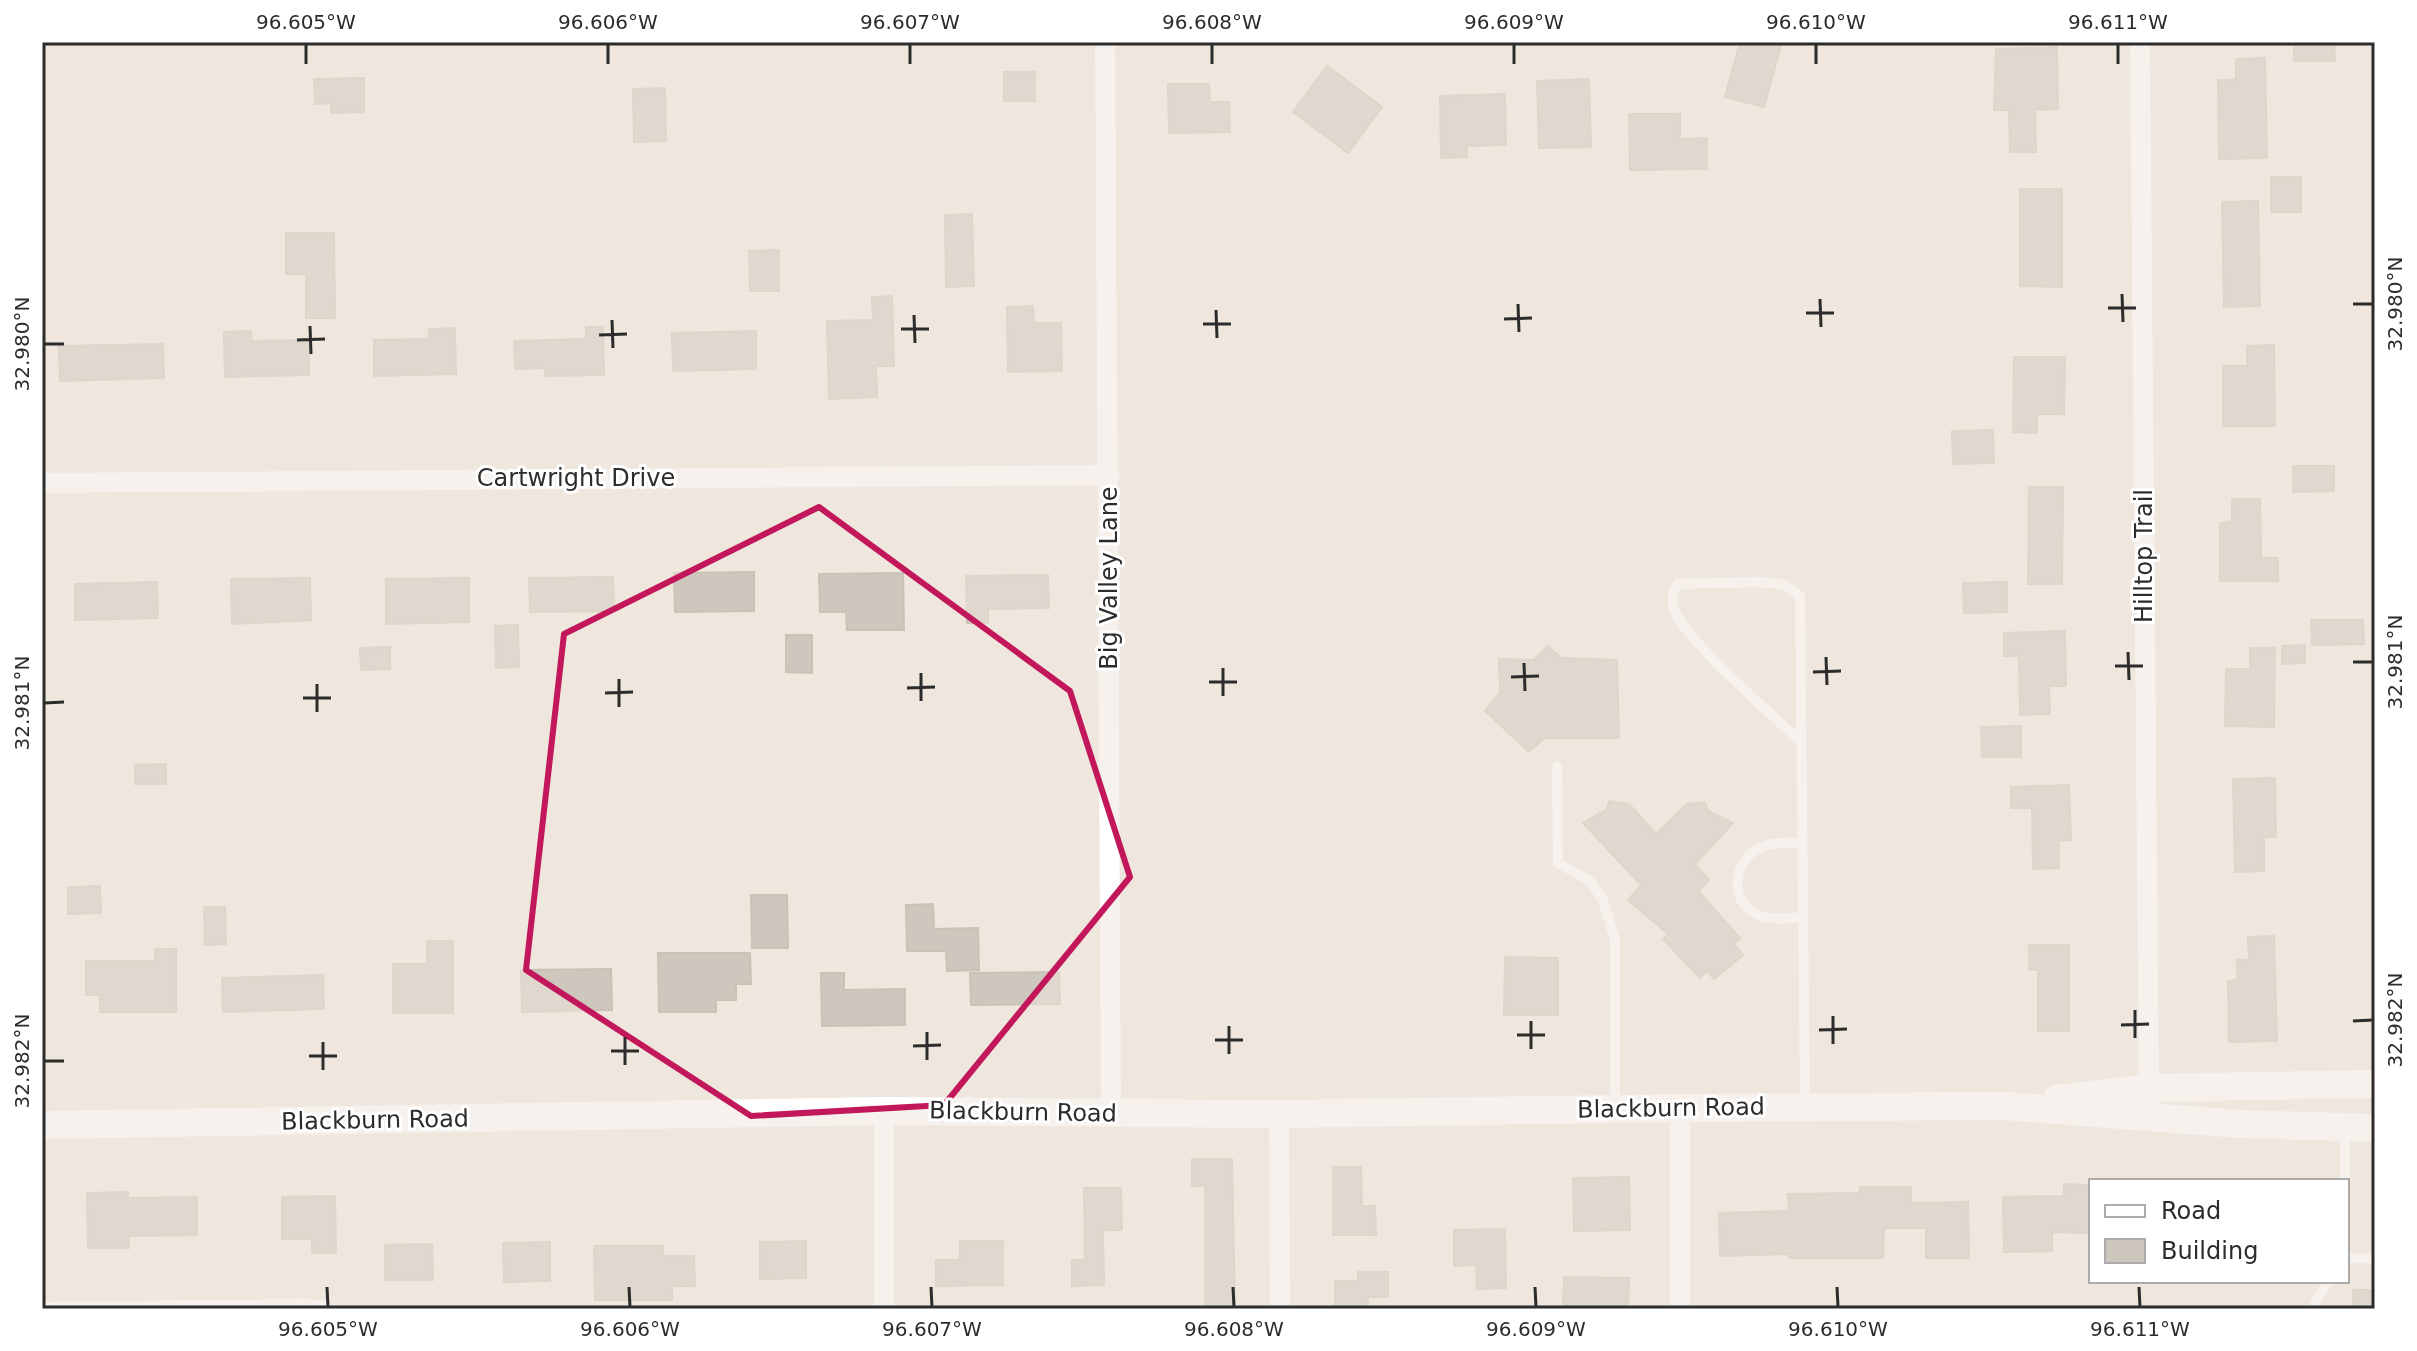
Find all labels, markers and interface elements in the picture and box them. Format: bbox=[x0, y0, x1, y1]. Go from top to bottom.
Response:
text: 96.605°W bbox=[256, 10, 356, 34]
text: 96.606°W bbox=[558, 10, 658, 34]
text: 96.607°W bbox=[860, 10, 960, 34]
text: 96.608°W bbox=[1162, 10, 1262, 34]
text: 96.609°W bbox=[1464, 10, 1564, 34]
text: 96.610°W bbox=[1766, 10, 1866, 34]
text: 96.611°W bbox=[2068, 10, 2168, 34]
text: 32.980°N bbox=[2383, 257, 2407, 351]
text: 32.980°N bbox=[10, 297, 34, 391]
street label: Cartwright Drive bbox=[477, 464, 675, 492]
street label: Big Valley Lane bbox=[1095, 486, 1123, 670]
street label: Hilltop Trail bbox=[2130, 489, 2158, 623]
text: 32.981°N bbox=[2383, 615, 2407, 709]
text: 32.981°N bbox=[10, 656, 34, 750]
text: 32.982°N bbox=[2383, 973, 2407, 1067]
text: 32.982°N bbox=[10, 1014, 34, 1108]
street label: Blackburn Road bbox=[1577, 1092, 1765, 1124]
street label: Blackburn Road bbox=[929, 1096, 1117, 1128]
street label: Blackburn Road bbox=[281, 1104, 469, 1136]
legend bbox=[2089, 1179, 2349, 1283]
text: Road bbox=[2161, 1197, 2221, 1225]
text: Building bbox=[2161, 1237, 2258, 1265]
text: 96.605°W bbox=[278, 1317, 378, 1341]
text: 96.606°W bbox=[580, 1317, 680, 1341]
text: 96.607°W bbox=[882, 1317, 982, 1341]
text: 96.608°W bbox=[1184, 1317, 1284, 1341]
text: 96.609°W bbox=[1486, 1317, 1586, 1341]
text: 96.610°W bbox=[1788, 1317, 1888, 1341]
text: 96.611°W bbox=[2090, 1317, 2190, 1341]

